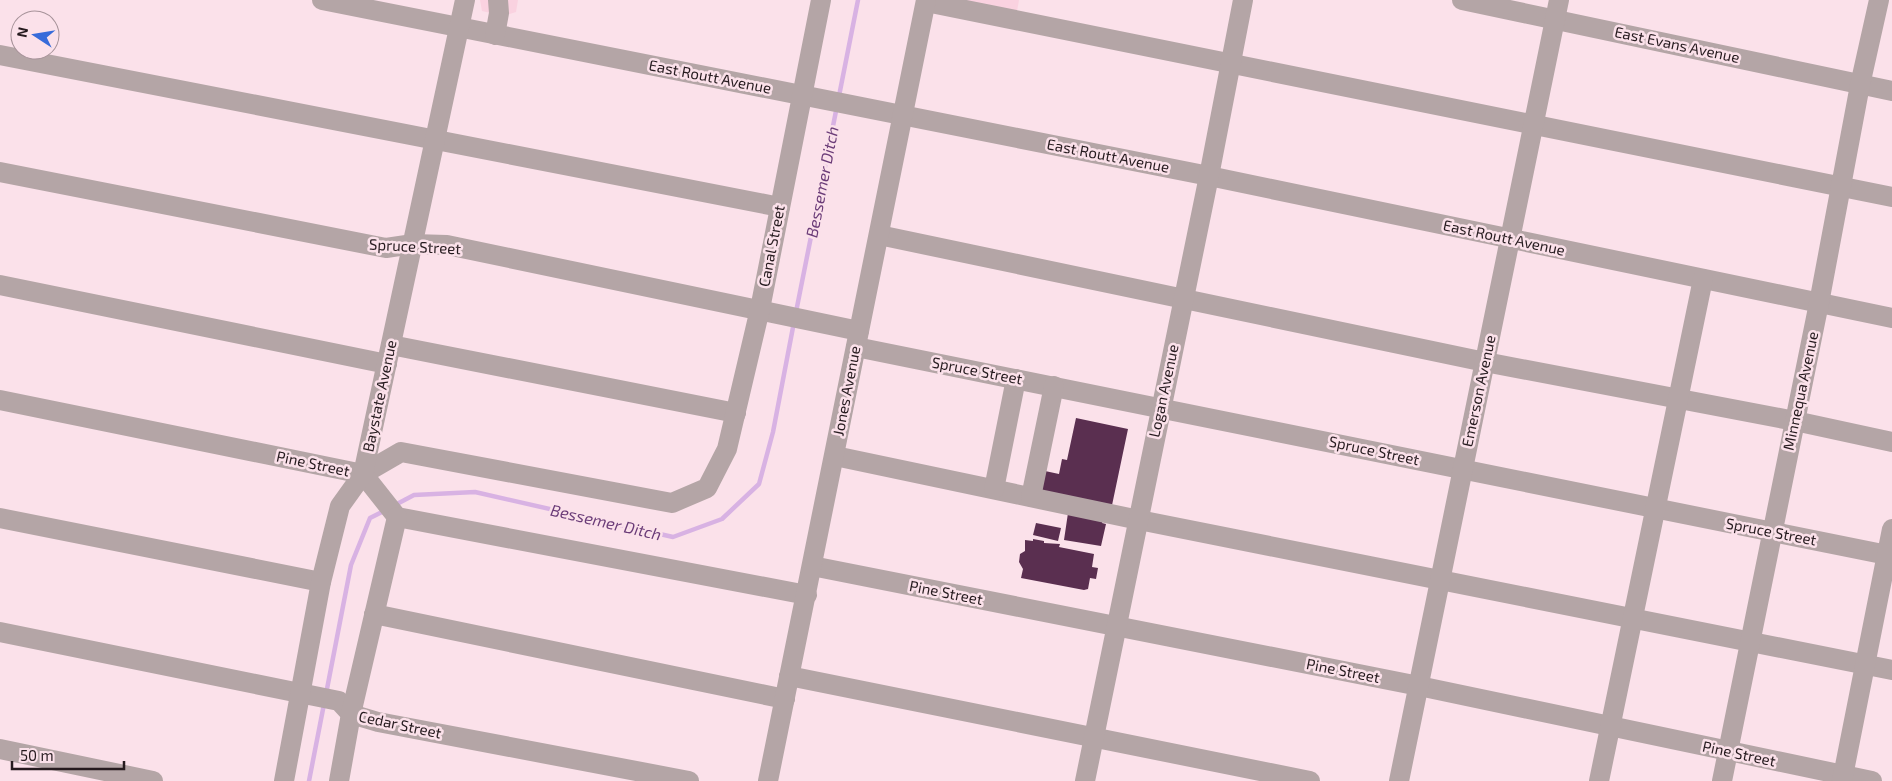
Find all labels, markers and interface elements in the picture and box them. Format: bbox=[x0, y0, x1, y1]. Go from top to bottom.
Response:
north arrow bbox=[10, 10, 60, 60]
street label: East Evans Avenue bbox=[1613, 22, 1741, 66]
text: N bbox=[12, 25, 31, 39]
street label: East Routt Avenue bbox=[647, 55, 773, 97]
water label: Bessemer Ditch bbox=[801, 125, 842, 239]
street label: East Routt Avenue bbox=[1045, 134, 1171, 176]
street label: Canal Street bbox=[754, 203, 788, 288]
street label: East Routt Avenue bbox=[1442, 215, 1567, 259]
street label: Spruce Street bbox=[369, 235, 462, 257]
street label: Minnequa Avenue bbox=[1779, 330, 1821, 452]
street label: Emerson Avenue bbox=[1457, 333, 1499, 448]
street label: Baystate Avenue bbox=[358, 338, 400, 453]
street label: Logan Avenue bbox=[1144, 343, 1182, 439]
street label: Jones Avenue bbox=[828, 344, 864, 437]
street label: Spruce Street bbox=[930, 352, 1024, 388]
street label: Spruce Street bbox=[1327, 432, 1421, 468]
street label: Pine Street bbox=[275, 446, 352, 480]
water label: Bessemer Ditch bbox=[549, 500, 663, 543]
street label: Spruce Street bbox=[1724, 513, 1818, 549]
street label: Pine Street bbox=[908, 576, 985, 608]
street label: Pine Street bbox=[1305, 654, 1382, 686]
street label: Cedar Street bbox=[357, 706, 444, 742]
street label: Pine Street bbox=[1701, 736, 1778, 770]
scale bar bbox=[12, 738, 125, 770]
text: 50 m bbox=[20, 746, 54, 764]

